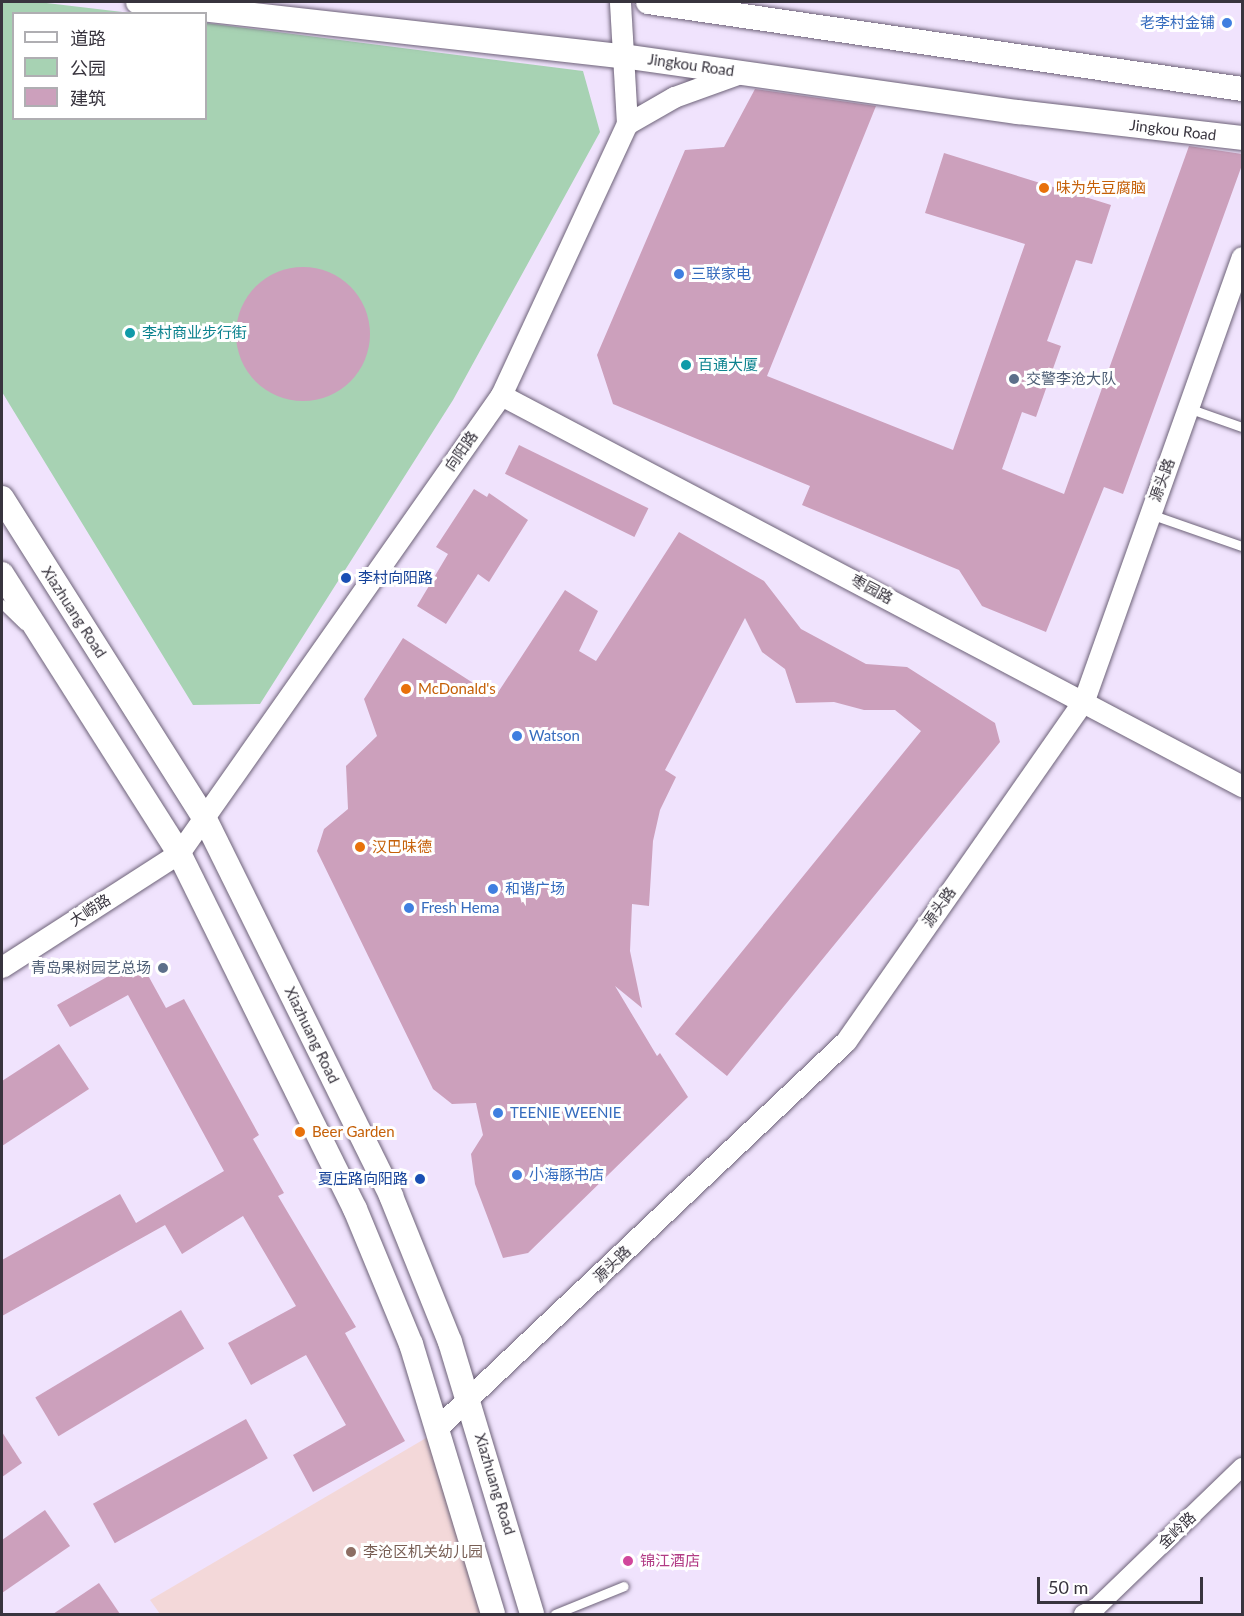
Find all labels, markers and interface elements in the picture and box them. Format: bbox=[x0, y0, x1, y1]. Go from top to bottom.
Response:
legend bbox=[12, 12, 207, 120]
place label: 老李村金铺 bbox=[1140, 14, 1215, 32]
marker: 老李村金铺 bbox=[1220, 16, 1234, 30]
text: 道路 bbox=[70, 27, 106, 49]
street label: Jingkou Road bbox=[647, 50, 735, 80]
text: 公园 bbox=[70, 57, 106, 79]
text: 建筑 bbox=[70, 87, 106, 109]
street label: Jingkou Road bbox=[1129, 116, 1217, 144]
place label: 味为先豆腐脑 bbox=[1056, 179, 1146, 197]
marker: 味为先豆腐脑 bbox=[1037, 181, 1051, 195]
place label: 三联家电 bbox=[691, 265, 751, 283]
marker: 三联家电 bbox=[672, 267, 686, 281]
place label: 李村商业步行街 bbox=[142, 324, 247, 342]
marker: 李村商业步行街 bbox=[123, 326, 137, 340]
place label: 百通大厦 bbox=[698, 356, 758, 374]
marker: 百通大厦 bbox=[679, 358, 693, 372]
place label: 交警李沧大队 bbox=[1026, 370, 1116, 388]
marker: 交警李沧大队 bbox=[1007, 372, 1021, 386]
street label: 向阳路 bbox=[441, 427, 481, 475]
street label: 源头路 bbox=[1146, 456, 1178, 504]
street label: Xiazhuang Road bbox=[38, 563, 110, 661]
place label: 李村向阳路 bbox=[358, 569, 433, 587]
street label: 枣园路 bbox=[848, 570, 896, 608]
marker: 李村向阳路 bbox=[339, 571, 353, 585]
place label: McDonald's bbox=[418, 680, 496, 698]
marker: McDonald's bbox=[399, 682, 413, 696]
place label: Watson bbox=[529, 727, 580, 745]
marker: Watson bbox=[510, 729, 524, 743]
place label: 汉巴味德 bbox=[372, 838, 432, 856]
marker: 汉巴味德 bbox=[353, 840, 367, 854]
place label: 和谐广场 bbox=[505, 880, 565, 898]
marker: 和谐广场 bbox=[486, 882, 500, 896]
street label: 源头路 bbox=[919, 883, 959, 931]
street label: 大崂路 bbox=[66, 890, 114, 930]
place label: Fresh Hema bbox=[421, 899, 500, 917]
marker: Fresh Hema bbox=[402, 901, 416, 915]
place label: 青岛果树园艺总场 bbox=[31, 959, 151, 977]
marker: 青岛果树园艺总场 bbox=[156, 961, 170, 975]
street label: Xiazhuang Road bbox=[281, 984, 343, 1086]
place label: TEENIE WEENIE bbox=[510, 1104, 622, 1122]
marker: TEENIE WEENIE bbox=[491, 1106, 505, 1120]
place label: Beer Garden bbox=[312, 1123, 395, 1141]
marker: Beer Garden bbox=[293, 1125, 307, 1139]
place label: 小海豚书店 bbox=[529, 1166, 604, 1184]
marker: 小海豚书店 bbox=[510, 1168, 524, 1182]
place label: 夏庄路向阳路 bbox=[318, 1170, 408, 1188]
marker: 夏庄路向阳路 bbox=[413, 1172, 427, 1186]
street label: 源头路 bbox=[590, 1242, 634, 1286]
street label: Xiazhuang Road bbox=[471, 1431, 519, 1537]
street label: 金岭路 bbox=[1155, 1508, 1199, 1552]
place label: 李沧区机关幼儿园 bbox=[363, 1543, 483, 1561]
marker: 李沧区机关幼儿园 bbox=[344, 1545, 358, 1559]
place label: 锦江酒店 bbox=[640, 1552, 700, 1570]
marker: 锦江酒店 bbox=[621, 1554, 635, 1568]
scale bar bbox=[1040, 1565, 1206, 1603]
text: 50 m bbox=[1048, 1576, 1088, 1598]

